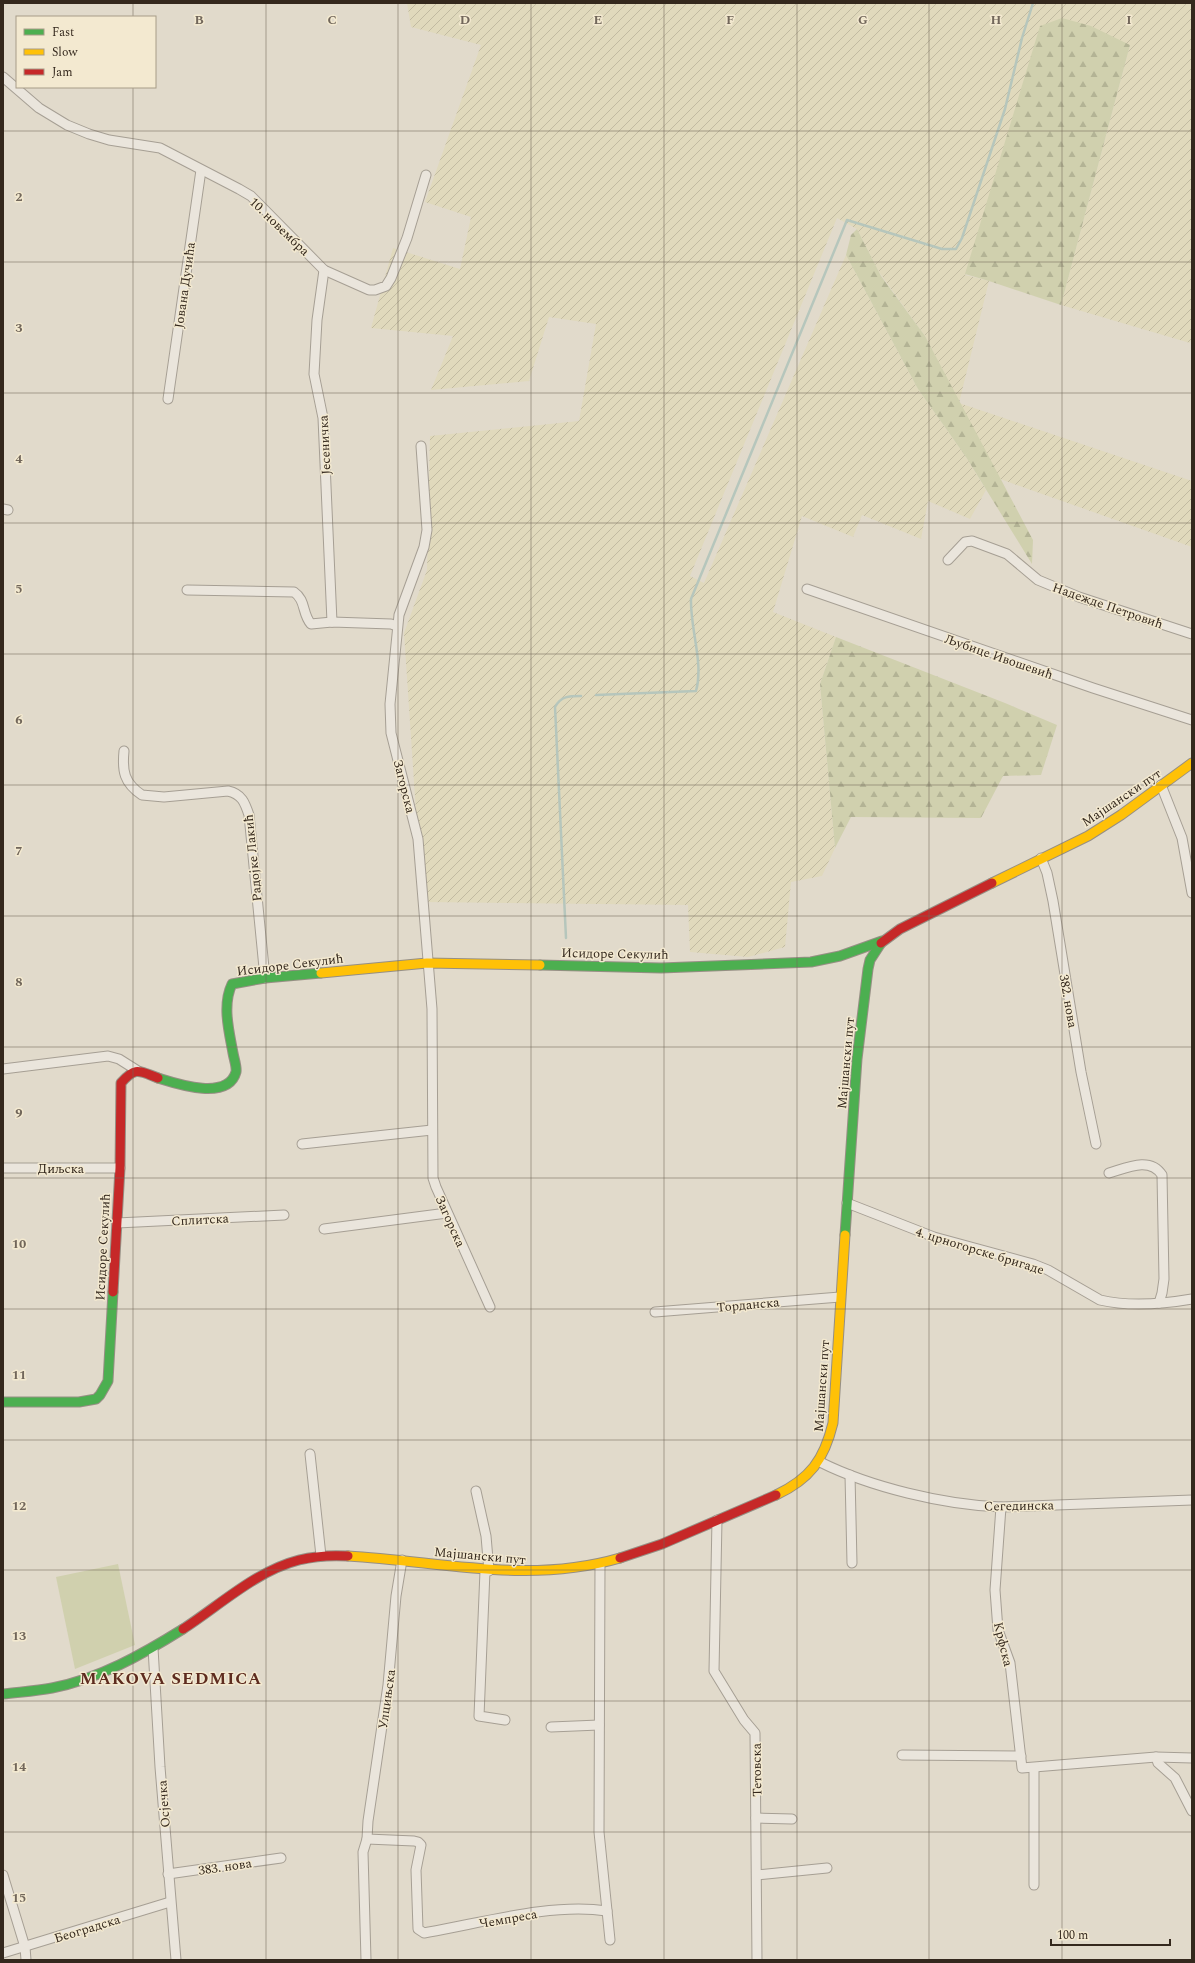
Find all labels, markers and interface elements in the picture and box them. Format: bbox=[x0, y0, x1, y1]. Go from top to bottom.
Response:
text: B bbox=[194, 10, 204, 30]
text: C bbox=[327, 10, 337, 30]
text: D bbox=[460, 10, 470, 30]
text: E bbox=[594, 10, 603, 30]
text: F bbox=[726, 10, 734, 30]
text: G bbox=[858, 10, 868, 30]
text: H bbox=[991, 10, 1002, 30]
text: I bbox=[1126, 10, 1132, 30]
legend bbox=[16, 16, 156, 88]
text: Fast bbox=[52, 23, 74, 42]
text: Slow bbox=[52, 43, 78, 62]
text: Jam bbox=[52, 63, 73, 82]
text: 2 bbox=[15, 187, 23, 207]
street label: 10. новембра bbox=[245, 193, 314, 261]
street label: Јована Дучића bbox=[169, 240, 201, 329]
text: 3 bbox=[15, 318, 23, 338]
street label: Јесеничка bbox=[313, 414, 337, 475]
text: 4 bbox=[15, 449, 23, 469]
street label: Надежде Петровић bbox=[1050, 578, 1166, 634]
text: 5 bbox=[15, 579, 23, 599]
street label: Љубице Ивошевић bbox=[942, 629, 1056, 685]
text: 6 bbox=[15, 710, 23, 730]
street label: Загорска bbox=[388, 757, 421, 816]
street label: Мајшански пут bbox=[1078, 764, 1165, 832]
street label: Радојке Лакић bbox=[238, 813, 268, 902]
text: 7 bbox=[15, 841, 23, 861]
street label: Исидоре Секулић bbox=[561, 943, 669, 965]
street label: Исидоре Секулић bbox=[236, 948, 345, 981]
text: 8 bbox=[15, 972, 23, 992]
street label: 382. нова bbox=[1053, 973, 1083, 1030]
street label: Мајшански пут bbox=[832, 1016, 860, 1110]
text: 9 bbox=[15, 1103, 23, 1123]
street label: Диљска bbox=[38, 1159, 85, 1179]
street label: Загорска bbox=[430, 1192, 471, 1251]
street label: Исидоре Секулић bbox=[90, 1193, 116, 1301]
street label: Сплитска bbox=[171, 1208, 230, 1231]
street label: 4. црногорске бригаде bbox=[913, 1222, 1047, 1280]
text: 10 bbox=[12, 1234, 26, 1254]
street label: Торданска bbox=[716, 1292, 781, 1318]
street label: Мајшански пут bbox=[809, 1339, 835, 1433]
text: 11 bbox=[12, 1365, 26, 1385]
street label: Сегединска bbox=[984, 1495, 1055, 1517]
text: 12 bbox=[12, 1496, 26, 1516]
street label: Мајшански пут bbox=[433, 1542, 527, 1570]
street label: Крфска bbox=[988, 1620, 1018, 1669]
text: 13 bbox=[12, 1626, 26, 1646]
district label: MAKOVA SEDMICA bbox=[80, 1666, 262, 1692]
street label: Улцињска bbox=[373, 1667, 401, 1730]
street label: Тетовска bbox=[747, 1742, 767, 1797]
text: 14 bbox=[12, 1757, 27, 1777]
street label: Осјечка bbox=[152, 1779, 176, 1828]
street label: 383. нова bbox=[197, 1853, 254, 1881]
text: 15 bbox=[12, 1888, 26, 1908]
street label: Чемпреса bbox=[477, 1904, 540, 1934]
street label: Београдска bbox=[52, 1909, 124, 1949]
scale bar bbox=[1051, 1921, 1170, 1947]
text: 100 m bbox=[1057, 1926, 1088, 1945]

